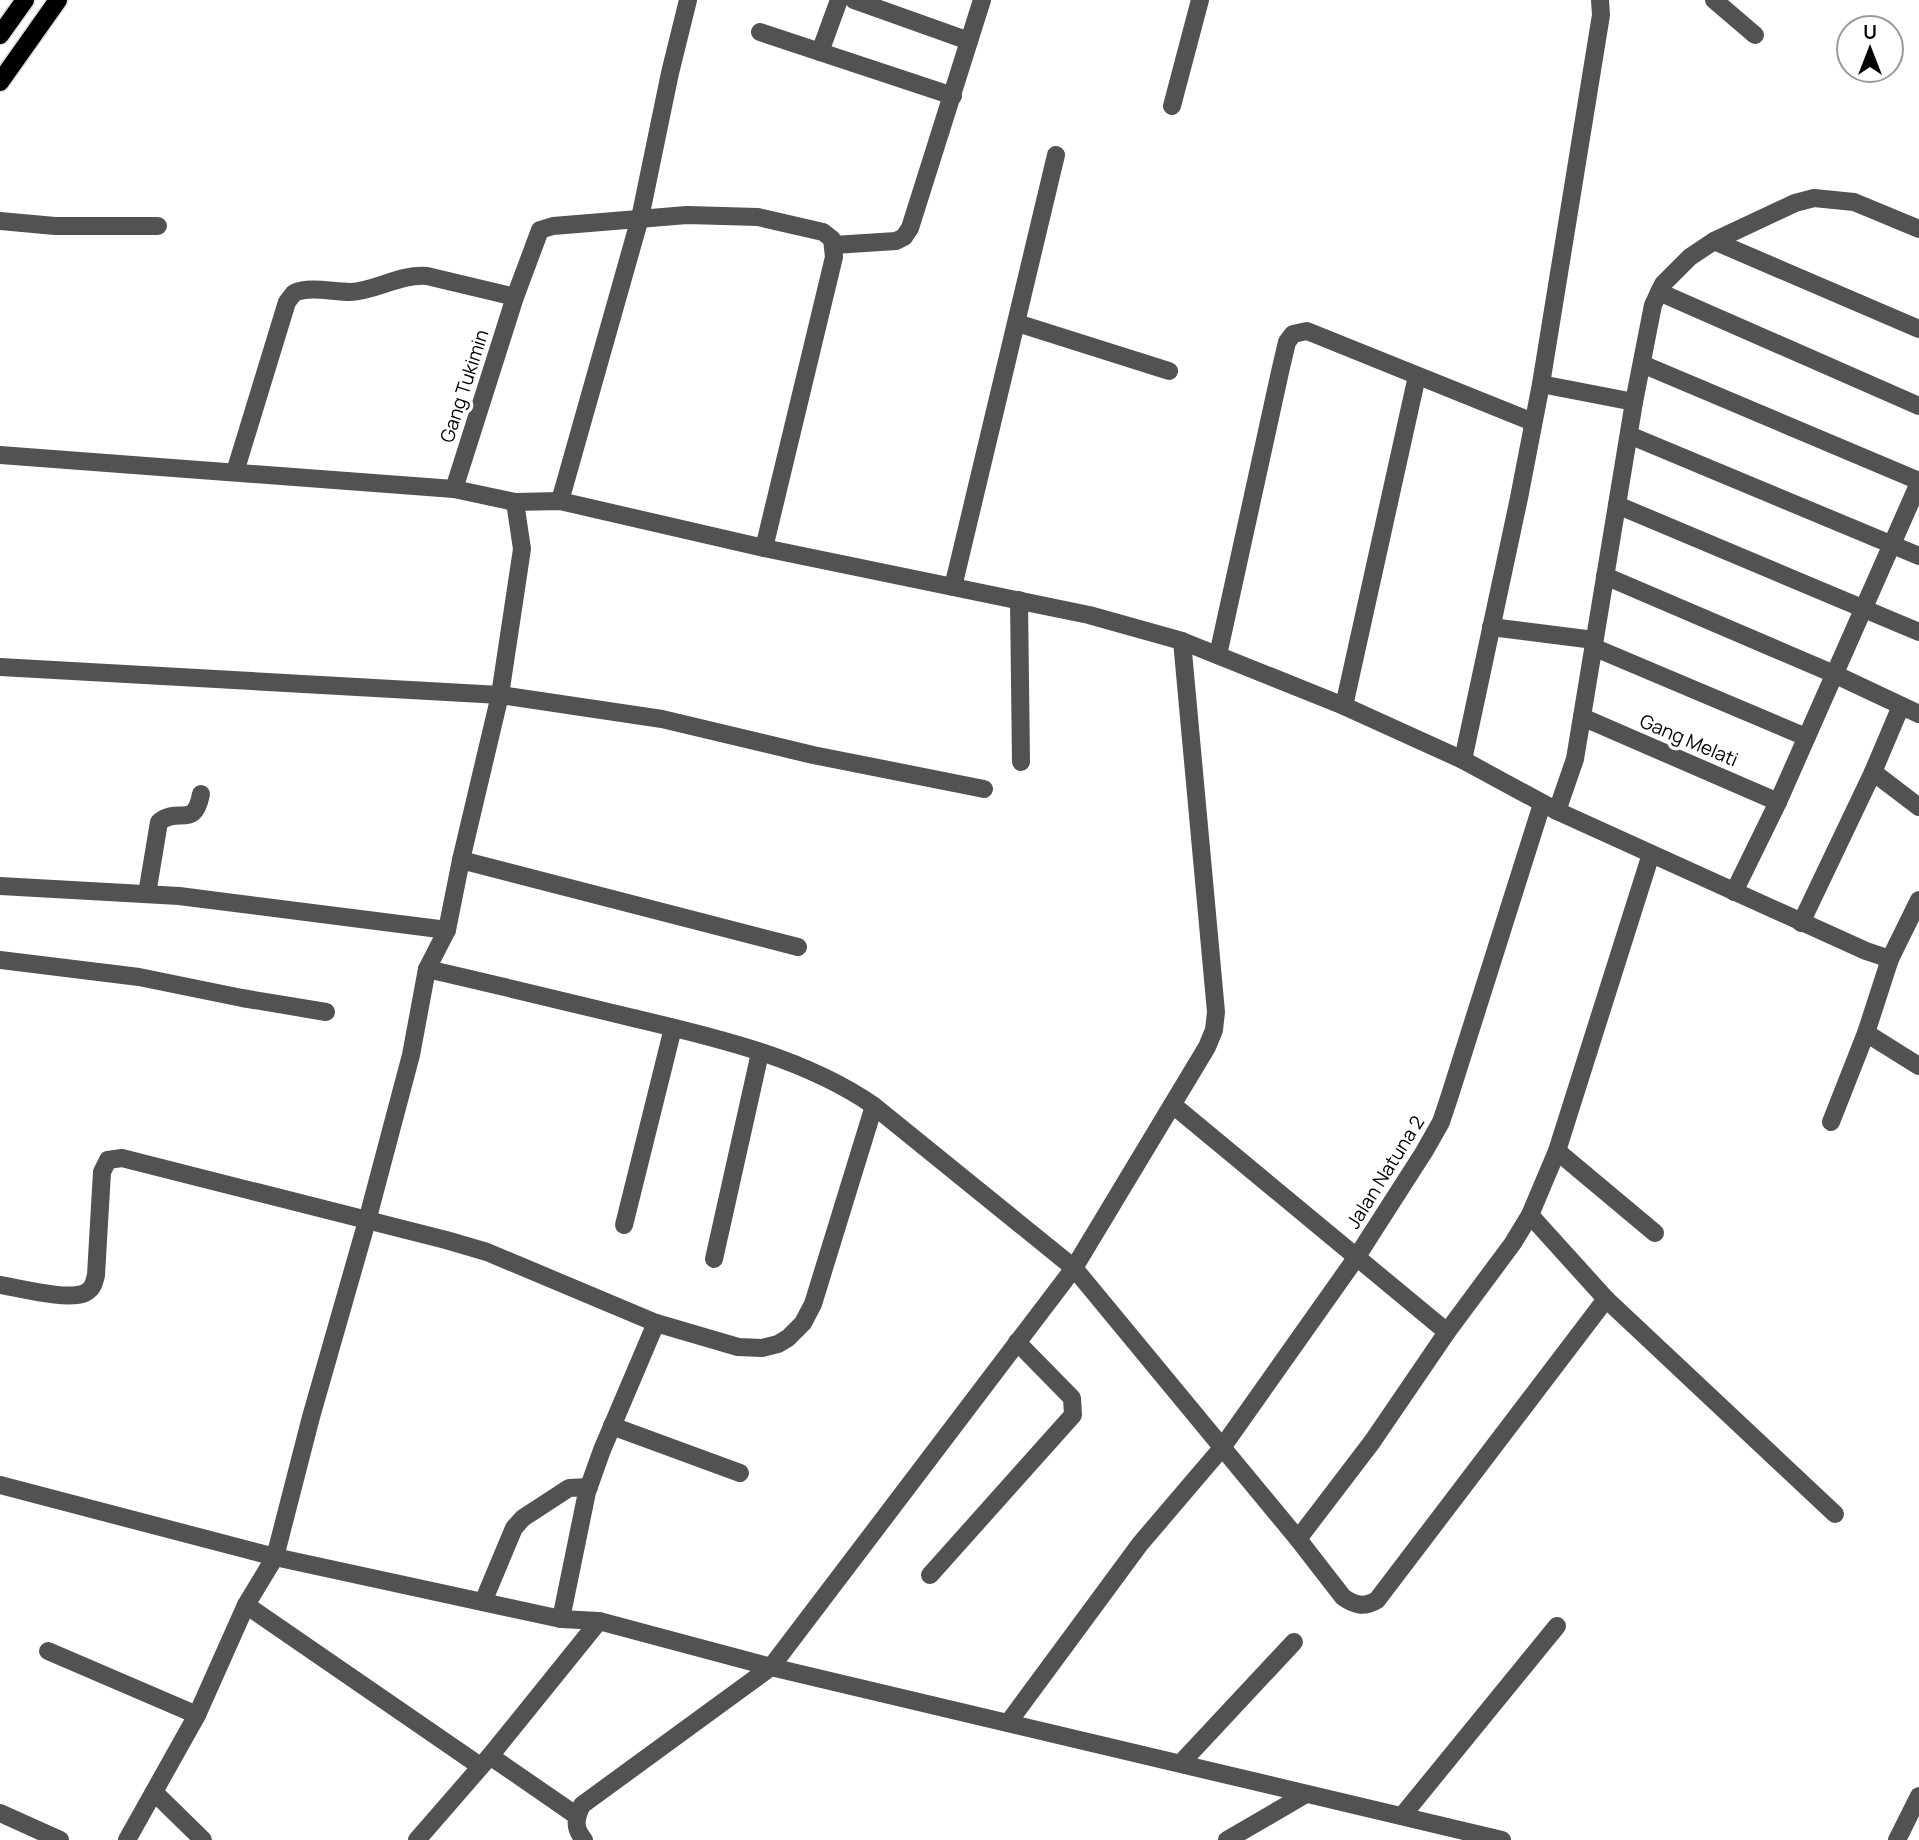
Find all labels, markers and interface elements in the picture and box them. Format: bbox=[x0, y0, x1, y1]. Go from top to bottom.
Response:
north arrow bbox=[1835, 14, 1905, 84]
text: U bbox=[1863, 19, 1877, 45]
street label: Gang Tukimin bbox=[433, 326, 495, 446]
street label: Gang Melati bbox=[1636, 708, 1742, 772]
street label: Jalan Natuna 2 bbox=[1340, 1111, 1430, 1233]

